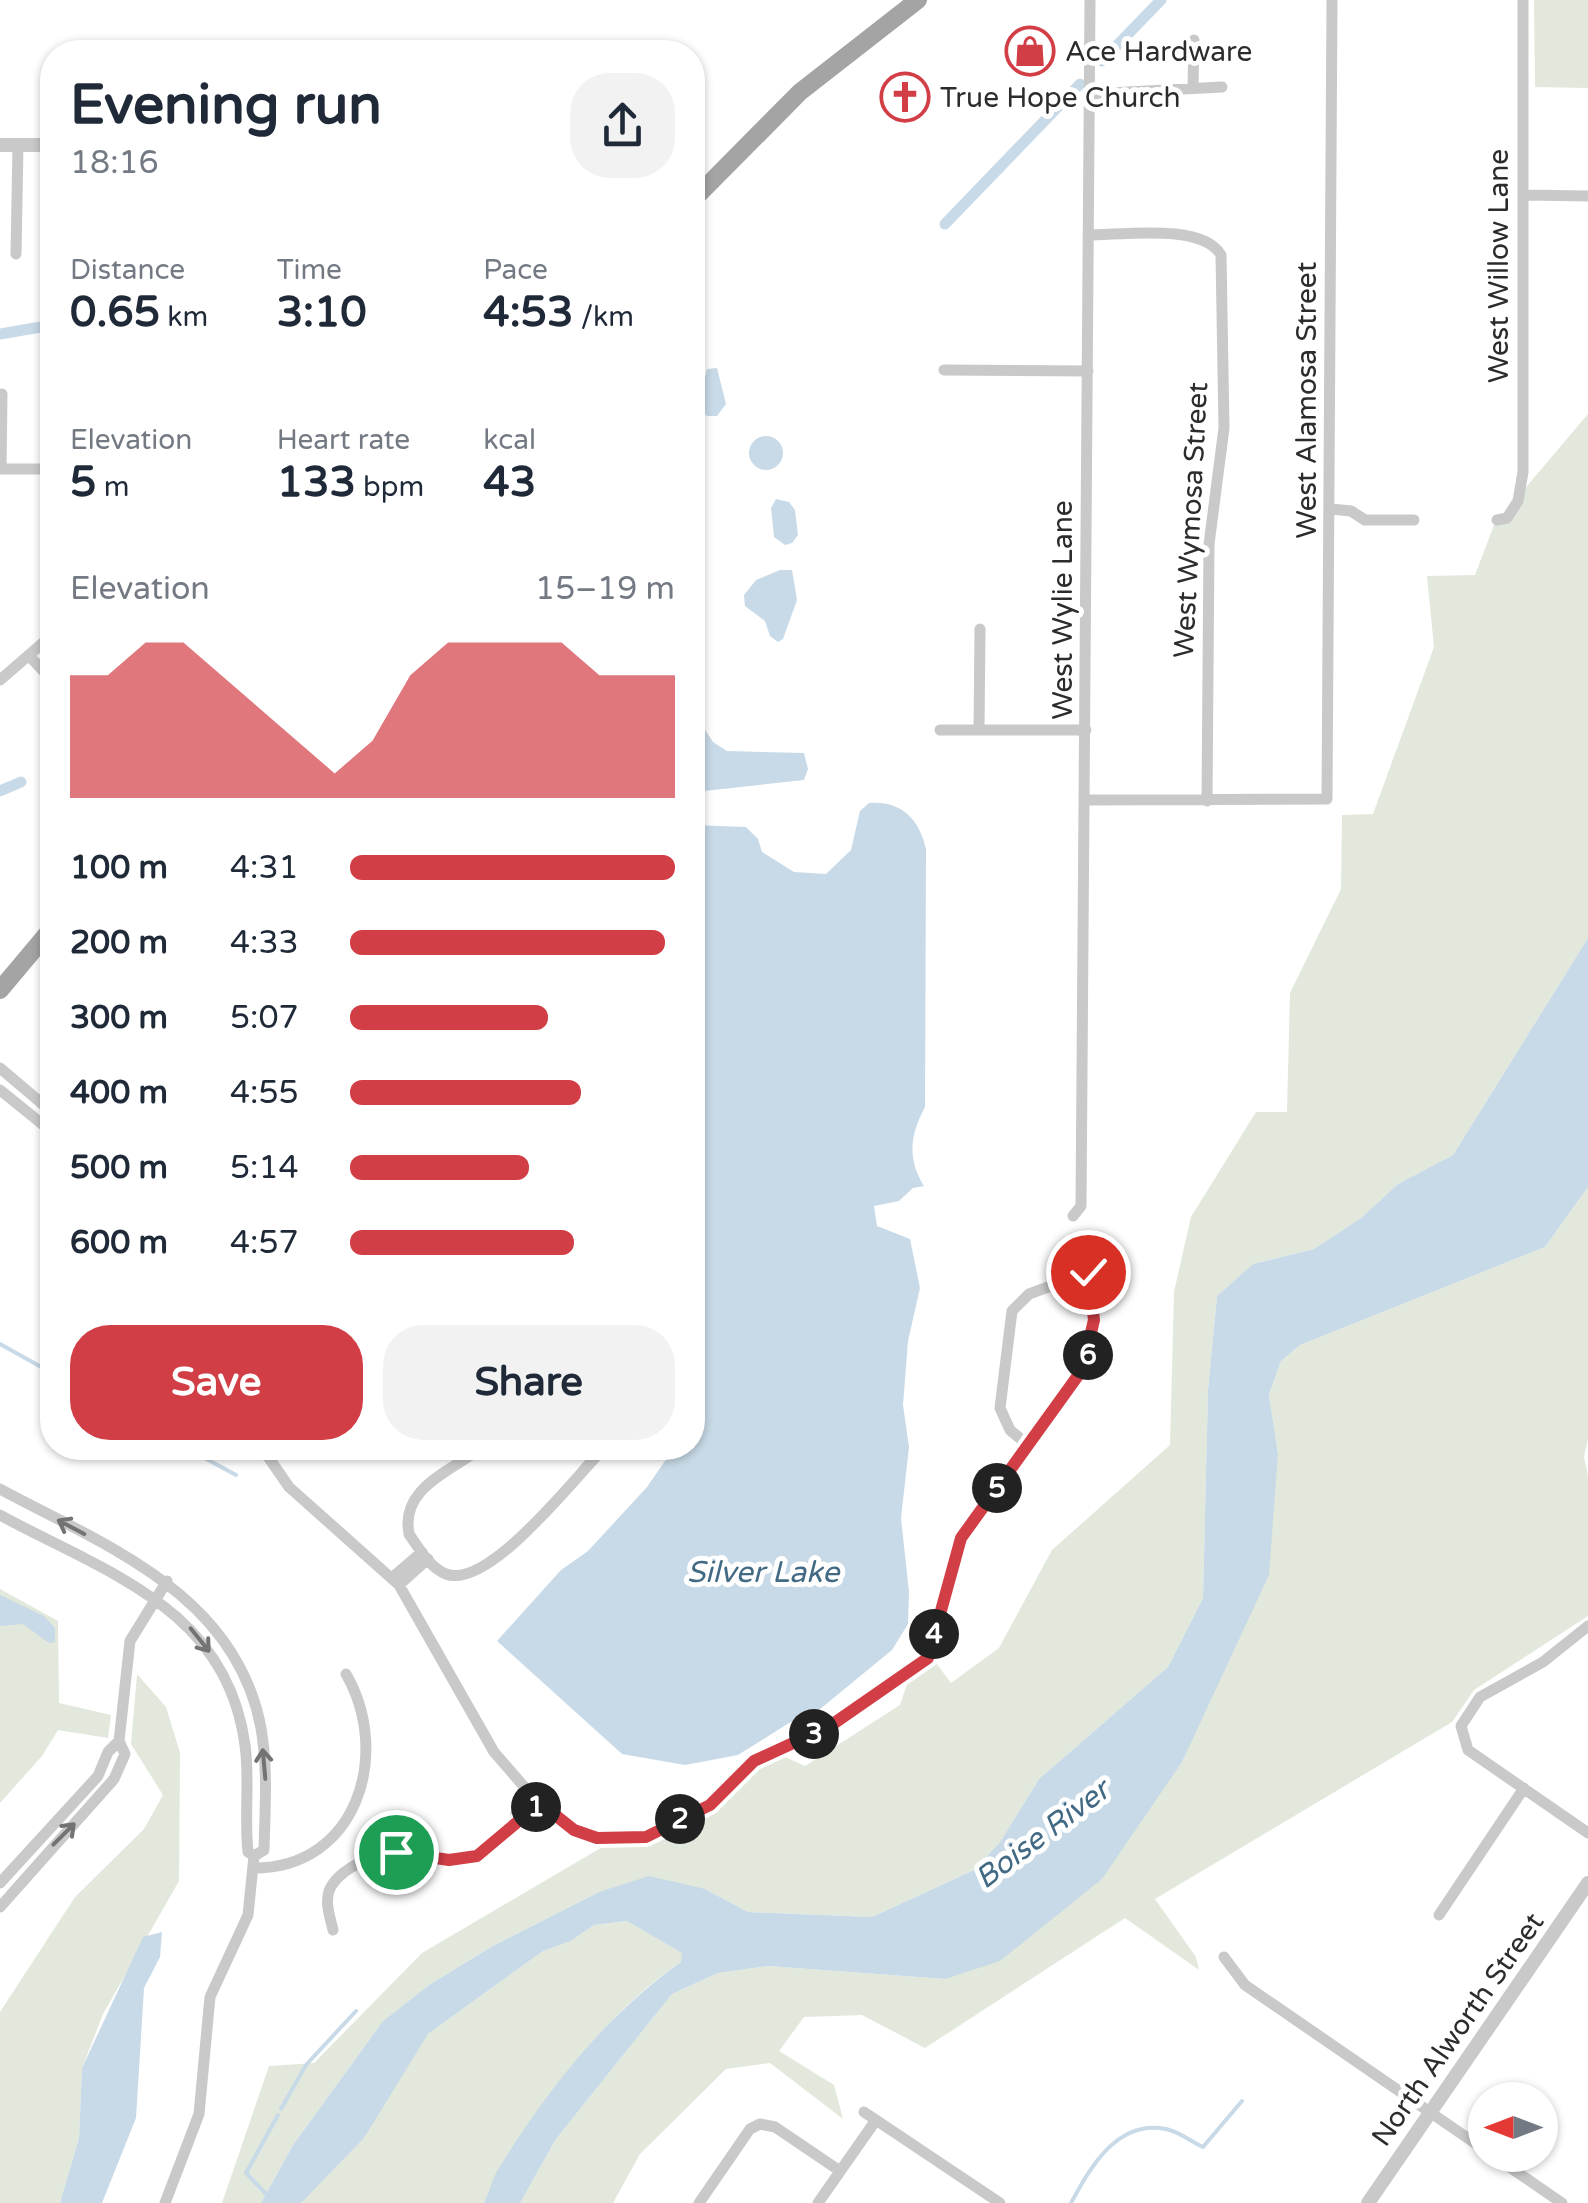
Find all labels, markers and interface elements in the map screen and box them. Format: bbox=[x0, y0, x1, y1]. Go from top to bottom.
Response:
shop icon: Ace Hardware bbox=[1004, 25, 1056, 77]
place label: Ace Hardware bbox=[1065, 35, 1252, 69]
church icon: True Hope Church bbox=[879, 71, 931, 123]
text: Evening run bbox=[70, 73, 382, 139]
button: share bbox=[570, 73, 675, 178]
place label: True Hope Church bbox=[940, 81, 1181, 115]
text: 18:16 bbox=[70, 144, 159, 182]
street label: West Willow Lane bbox=[1482, 149, 1516, 383]
text: Distance bbox=[70, 253, 185, 287]
text: Time bbox=[277, 253, 342, 287]
text: Pace bbox=[483, 253, 548, 287]
street label: West Alamosa Street bbox=[1290, 261, 1324, 538]
text: 0.65 bbox=[70, 287, 160, 338]
text: 3:10 bbox=[277, 287, 367, 338]
text: 4:53 bbox=[483, 287, 573, 338]
text: km bbox=[160, 300, 208, 334]
text: /km bbox=[573, 300, 634, 334]
street label: West Wymosa Street bbox=[1167, 381, 1215, 659]
text: Elevation bbox=[70, 423, 192, 457]
text: Heart rate bbox=[277, 423, 410, 457]
text: kcal bbox=[483, 423, 536, 457]
text: 5 bbox=[70, 457, 96, 508]
text: 133 bbox=[277, 457, 356, 508]
text: 43 bbox=[483, 457, 536, 508]
text: m bbox=[96, 470, 129, 504]
text: bpm bbox=[356, 470, 424, 504]
street label: West Wylie Lane bbox=[1046, 500, 1080, 720]
text: Elevation bbox=[70, 570, 210, 608]
text: 15–19 m bbox=[535, 570, 675, 608]
text: 100 m bbox=[70, 849, 168, 887]
text: 4:31 bbox=[230, 849, 299, 887]
text: 200 m bbox=[70, 924, 168, 962]
text: 4:33 bbox=[230, 924, 299, 962]
text: 300 m bbox=[70, 999, 168, 1037]
text: 5:07 bbox=[230, 999, 299, 1037]
text: 400 m bbox=[70, 1074, 168, 1112]
text: 4:55 bbox=[230, 1074, 299, 1112]
text: 500 m bbox=[70, 1149, 168, 1187]
text: 5:14 bbox=[230, 1149, 299, 1187]
text: 600 m bbox=[70, 1224, 168, 1262]
text: 4:57 bbox=[230, 1224, 299, 1262]
pin bbox=[1046, 1230, 1131, 1315]
icon: check bbox=[1061, 1245, 1116, 1300]
button: Save bbox=[70, 1325, 363, 1440]
button: Share bbox=[383, 1325, 675, 1440]
pin: 6 bbox=[1063, 1330, 1113, 1380]
text: 6 bbox=[1079, 1338, 1097, 1372]
pin: 5 bbox=[972, 1463, 1022, 1513]
text: 5 bbox=[988, 1471, 1006, 1505]
one-way arrow bbox=[57, 1517, 87, 1537]
water label: Silver Lake bbox=[687, 1554, 841, 1591]
pin: 4 bbox=[909, 1609, 959, 1659]
text: 4 bbox=[925, 1617, 943, 1651]
one-way arrow bbox=[189, 1626, 211, 1652]
pin: 3 bbox=[789, 1709, 839, 1759]
text: 3 bbox=[805, 1717, 823, 1751]
one-way arrow bbox=[254, 1749, 273, 1781]
water label: Boise River bbox=[968, 1770, 1120, 1897]
pin: 1 bbox=[511, 1782, 561, 1832]
text: 1 bbox=[527, 1790, 545, 1824]
pin: 2 bbox=[655, 1794, 705, 1844]
text: 2 bbox=[671, 1802, 689, 1836]
pin bbox=[354, 1810, 439, 1895]
one-way arrow bbox=[51, 1822, 75, 1846]
icon: arrive bbox=[369, 1825, 424, 1880]
street label: North Alworth Street bbox=[1364, 1906, 1551, 2153]
north arrow bbox=[1468, 2082, 1558, 2172]
map controls bbox=[1468, 2082, 1558, 2172]

